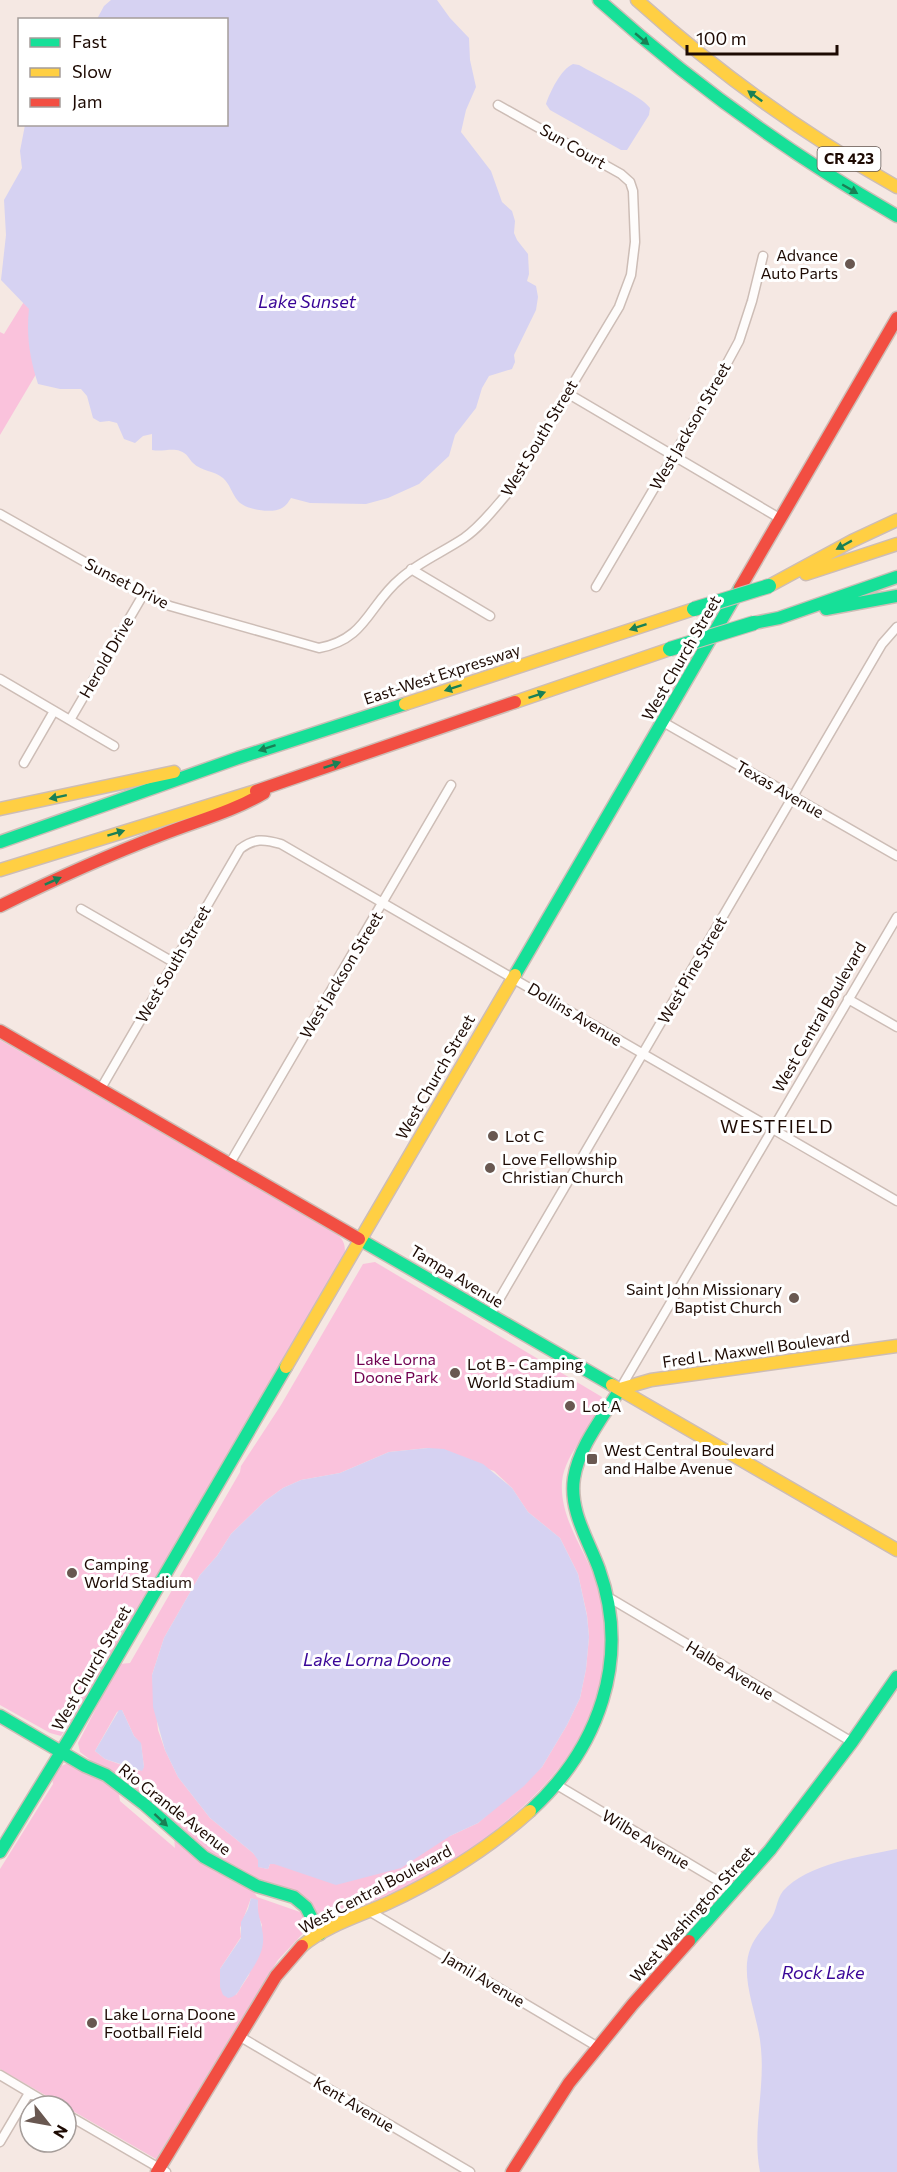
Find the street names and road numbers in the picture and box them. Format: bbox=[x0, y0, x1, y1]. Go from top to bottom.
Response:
street label: Sun Court bbox=[537, 119, 610, 172]
road number: CR 423 bbox=[818, 147, 880, 171]
street label: West Jackson Street bbox=[645, 358, 734, 493]
street label: West South Street bbox=[496, 376, 581, 499]
street label: Sunset Drive bbox=[82, 553, 172, 612]
street label: West Church Street bbox=[637, 592, 724, 724]
street label: Herold Drive bbox=[75, 613, 137, 701]
street label: East-West Expressway bbox=[361, 639, 523, 708]
street label: Texas Avenue bbox=[733, 756, 827, 821]
street label: West South Street bbox=[131, 901, 214, 1026]
street label: West Jackson Street bbox=[295, 908, 386, 1042]
street label: West Pine Street bbox=[653, 912, 730, 1027]
street label: West Central Boulevard bbox=[768, 938, 869, 1095]
street label: Dollins Avenue bbox=[525, 978, 626, 1049]
street label: West Church Street bbox=[391, 1011, 478, 1143]
street label: Tampa Avenue bbox=[407, 1240, 507, 1311]
street label: Fred L. Maxwell Boulevard bbox=[661, 1326, 851, 1371]
street label: West Church Street bbox=[47, 1602, 134, 1734]
street label: Halbe Avenue bbox=[683, 1636, 777, 1703]
street label: Rio Grande Avenue bbox=[115, 1759, 235, 1858]
street label: Wilbe Avenue bbox=[599, 1805, 693, 1872]
street label: West Central Boulevard bbox=[295, 1840, 454, 1937]
street label: West Washington Street bbox=[626, 1842, 758, 1985]
street label: Jamil Avenue bbox=[440, 1947, 528, 2010]
street label: Kent Avenue bbox=[310, 2072, 398, 2135]

